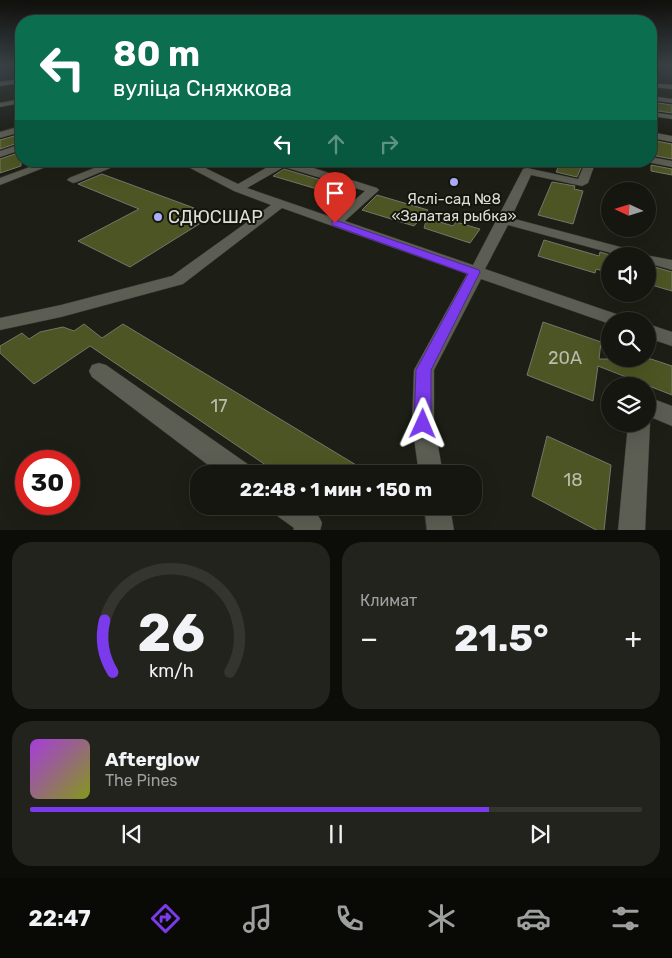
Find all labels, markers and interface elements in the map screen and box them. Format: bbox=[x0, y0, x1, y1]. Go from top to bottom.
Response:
text: 80 m bbox=[113, 33, 200, 75]
icon: left bbox=[30, 35, 95, 100]
text: вуліца Сняжкова bbox=[113, 75, 292, 102]
icon: left bbox=[269, 130, 297, 158]
icon: ahead bbox=[322, 130, 350, 158]
icon: right bbox=[375, 130, 403, 158]
pin bbox=[314, 172, 356, 223]
marker: Яслі-сад №8 «Залатая рыбка» bbox=[448, 176, 460, 188]
icon: arrive bbox=[321, 179, 349, 207]
north arrow bbox=[601, 182, 656, 238]
map controls bbox=[601, 182, 656, 432]
place label: Яслі-сад №8 «Залатая рыбка» bbox=[391, 190, 517, 225]
place label: СДЮСШАР bbox=[168, 206, 263, 228]
marker: СДЮСШАР bbox=[152, 211, 164, 223]
button: sound bbox=[601, 247, 656, 302]
button: search bbox=[601, 312, 656, 367]
house number: 20А bbox=[548, 347, 582, 369]
button: layers bbox=[601, 377, 656, 432]
house number: 17 bbox=[211, 395, 227, 417]
position arrow bbox=[396, 397, 448, 449]
speed limit sign: 30 bbox=[15, 450, 80, 515]
house number: 18 bbox=[563, 469, 583, 491]
text: 22:48 · 1 мин · 150 m bbox=[240, 478, 432, 501]
text: Климат bbox=[360, 591, 417, 610]
text: 26 bbox=[137, 602, 205, 664]
text: 21.5° bbox=[454, 615, 549, 661]
text: − bbox=[360, 622, 378, 655]
text: + bbox=[625, 622, 642, 655]
text: km/h bbox=[149, 660, 193, 681]
text: Afterglow bbox=[105, 748, 200, 771]
text: The Pines bbox=[105, 771, 178, 790]
icon: previous bbox=[118, 820, 146, 848]
icon: pause bbox=[322, 820, 350, 848]
icon: next bbox=[526, 820, 554, 848]
icon: directions bbox=[148, 901, 183, 936]
icon: music bbox=[240, 901, 275, 936]
icon: phone bbox=[332, 901, 367, 936]
icon: climate bbox=[424, 901, 459, 936]
icon: car bbox=[516, 901, 551, 936]
icon: filters bbox=[608, 901, 643, 936]
text: 22:47 bbox=[29, 905, 91, 932]

